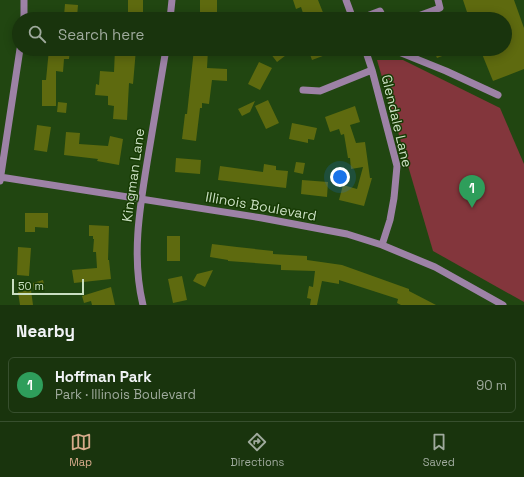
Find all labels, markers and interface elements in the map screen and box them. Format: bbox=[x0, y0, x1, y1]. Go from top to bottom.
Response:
search box bbox=[12, 12, 512, 56]
icon: search bbox=[26, 23, 48, 45]
text: Search here bbox=[58, 25, 144, 44]
street label: Glendale Lane bbox=[378, 73, 416, 169]
street label: Kingman Lane bbox=[118, 127, 148, 223]
your location bbox=[330, 167, 350, 187]
pin: 1 bbox=[459, 175, 485, 208]
street label: Illinois Boulevard bbox=[204, 187, 318, 225]
scale bar bbox=[12, 277, 84, 296]
text: 50 m bbox=[18, 279, 44, 293]
text: Nearby bbox=[16, 320, 75, 342]
text: Hoffman Park bbox=[55, 367, 152, 386]
text: 1 bbox=[27, 377, 33, 394]
text: 90 m bbox=[476, 377, 507, 394]
text: Park · Illinois Boulevard bbox=[55, 386, 196, 403]
tab: Map bbox=[69, 431, 92, 469]
tab: Directions bbox=[230, 431, 284, 469]
tab: Saved bbox=[423, 431, 455, 469]

